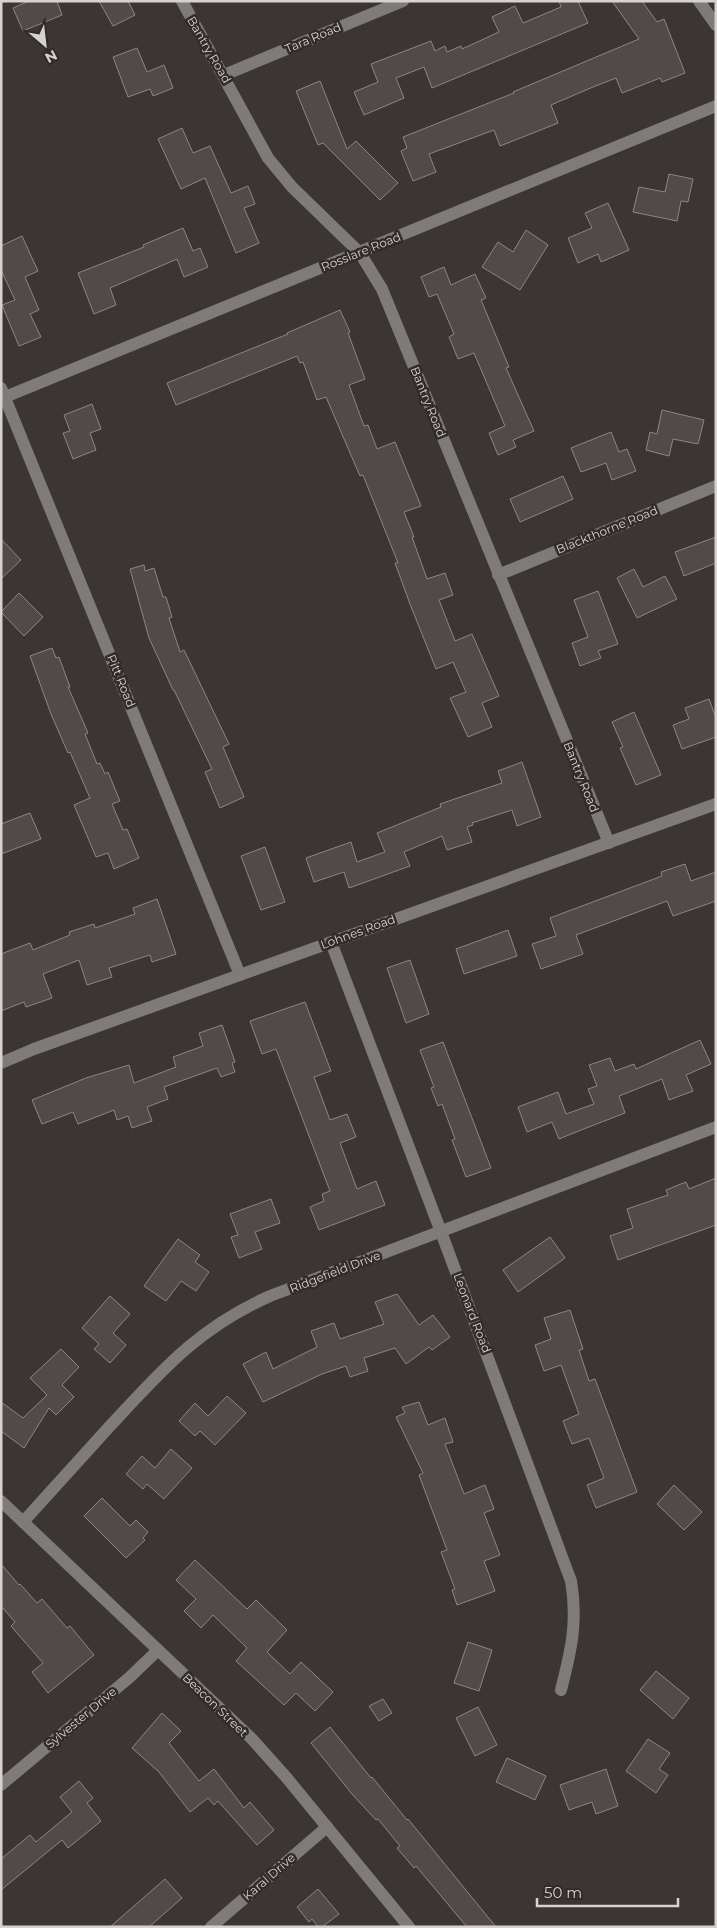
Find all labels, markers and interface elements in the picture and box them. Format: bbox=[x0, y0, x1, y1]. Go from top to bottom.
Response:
street label: Bantry Road bbox=[184, 14, 235, 86]
street label: Tara Road bbox=[282, 19, 343, 56]
north arrow bbox=[20, 20, 70, 70]
text: N bbox=[42, 46, 60, 67]
street label: Rosslare Road bbox=[319, 229, 403, 274]
street label: Bantry Road bbox=[407, 364, 449, 439]
street label: Blackthorne Road bbox=[554, 502, 660, 557]
street label: Pitt Road bbox=[104, 652, 139, 710]
street label: Bantry Road bbox=[560, 739, 602, 814]
street label: Lohnes Road bbox=[318, 911, 397, 952]
street label: Ridgefield Drive bbox=[287, 1247, 382, 1296]
street label: Leonard Road bbox=[450, 1271, 495, 1355]
street label: Beacon Street bbox=[180, 1670, 251, 1740]
street label: Sylvester Drive bbox=[42, 1684, 119, 1752]
street label: Karal Drive bbox=[239, 1850, 298, 1903]
scale bar bbox=[537, 1876, 678, 1908]
text: 50 m bbox=[544, 1883, 582, 1902]

